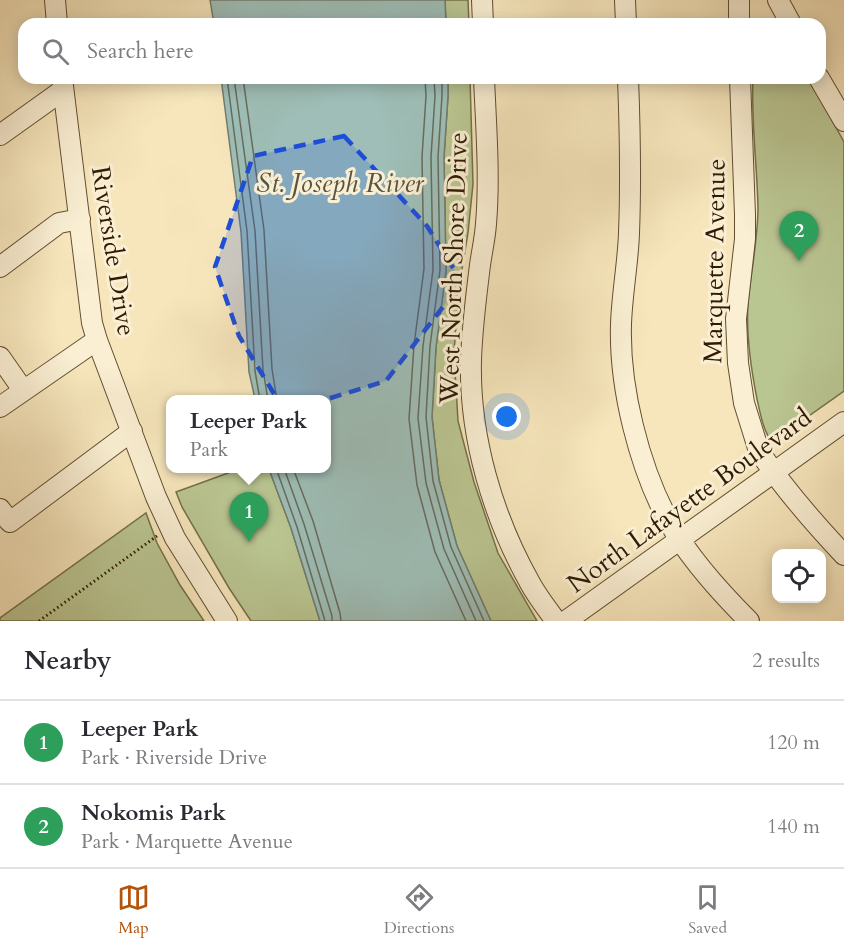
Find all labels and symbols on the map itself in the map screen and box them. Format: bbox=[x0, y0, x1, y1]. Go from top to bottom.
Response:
street label: West North Shore Drive bbox=[431, 131, 476, 406]
street label: Marquette Avenue bbox=[695, 158, 734, 364]
street label: Riverside Drive bbox=[83, 164, 144, 338]
water label: St. Joseph River bbox=[256, 165, 425, 202]
pin: 2 bbox=[780, 212, 818, 261]
street label: North Lafayette Boulevard bbox=[560, 400, 819, 601]
your location bbox=[492, 402, 521, 431]
pin: 1 bbox=[230, 492, 268, 542]

